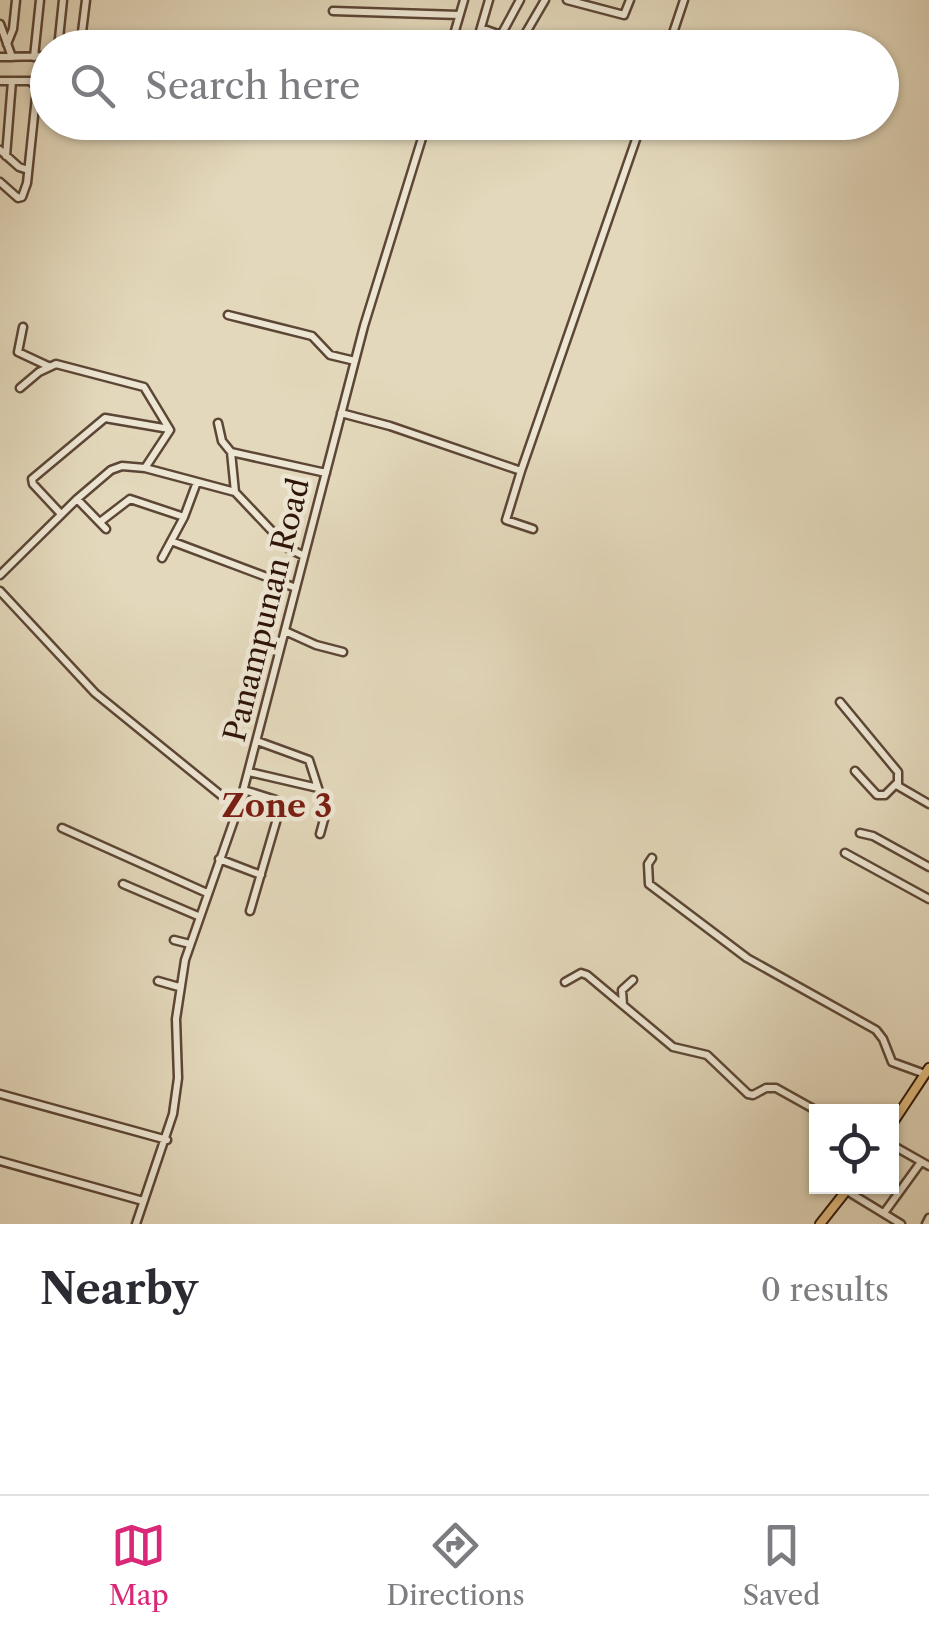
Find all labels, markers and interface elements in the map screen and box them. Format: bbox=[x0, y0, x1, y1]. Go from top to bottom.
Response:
search box bbox=[30, 30, 899, 140]
icon: search bbox=[65, 58, 120, 113]
text: Search here bbox=[145, 62, 360, 109]
street label: Panampunan Road bbox=[216, 474, 317, 745]
district label: Zone 3 bbox=[222, 786, 332, 825]
map controls bbox=[809, 1104, 899, 1194]
button: locate bbox=[809, 1104, 899, 1194]
text: Nearby bbox=[40, 1263, 198, 1315]
text: 0 results bbox=[761, 1270, 889, 1309]
tab: Map bbox=[109, 1518, 169, 1612]
tab: Directions bbox=[386, 1518, 525, 1612]
tab: Saved bbox=[742, 1518, 820, 1612]

